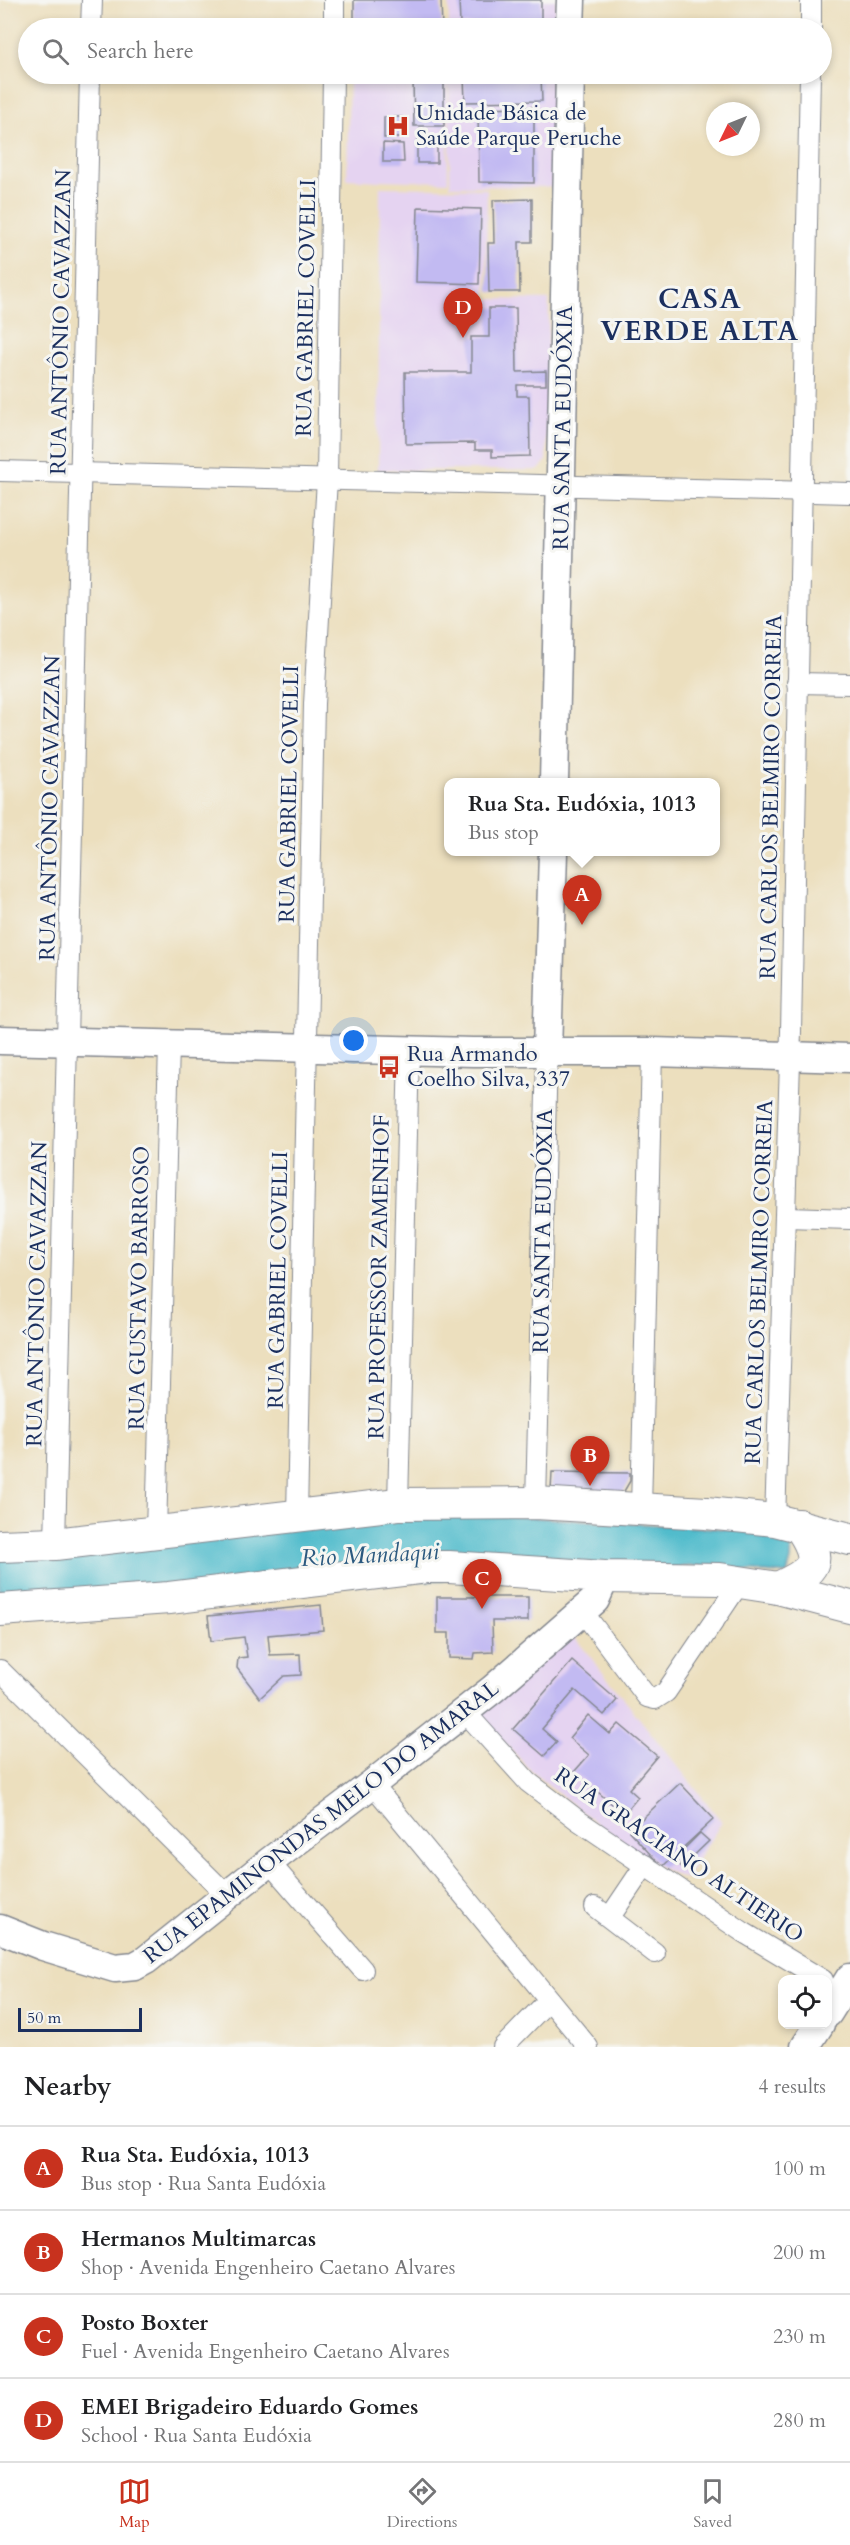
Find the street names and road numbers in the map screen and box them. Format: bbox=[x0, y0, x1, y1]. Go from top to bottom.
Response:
street label: RUA ANTÔNIO CAVAZZAN bbox=[43, 169, 79, 475]
street label: RUA GABRIEL COVELLI bbox=[289, 179, 323, 437]
street label: RUA SANTA EUDÓXIA bbox=[546, 305, 580, 551]
street label: RUA CARLOS BELMIRO CORREIA bbox=[753, 614, 789, 980]
street label: RUA ANTÔNIO CAVAZZAN bbox=[32, 655, 68, 961]
street label: RUA GABRIEL COVELLI bbox=[272, 665, 306, 923]
street label: RUA CARLOS BELMIRO CORREIA bbox=[738, 1099, 780, 1465]
street label: RUA SANTA EUDÓXIA bbox=[526, 1108, 560, 1354]
street label: RUA PROFESSOR ZAMENHOF bbox=[361, 1114, 397, 1440]
street label: RUA ANTÔNIO CAVAZZAN bbox=[19, 1141, 55, 1447]
street label: RUA GUSTAVO BARROSO bbox=[122, 1146, 156, 1430]
street label: RUA GABRIEL COVELLI bbox=[261, 1151, 295, 1409]
street label: RUA EPAMINONDAS MELO DO AMARAL bbox=[137, 1673, 506, 1970]
street label: RUA GRACIANO ALTIERIO bbox=[548, 1760, 810, 1950]

